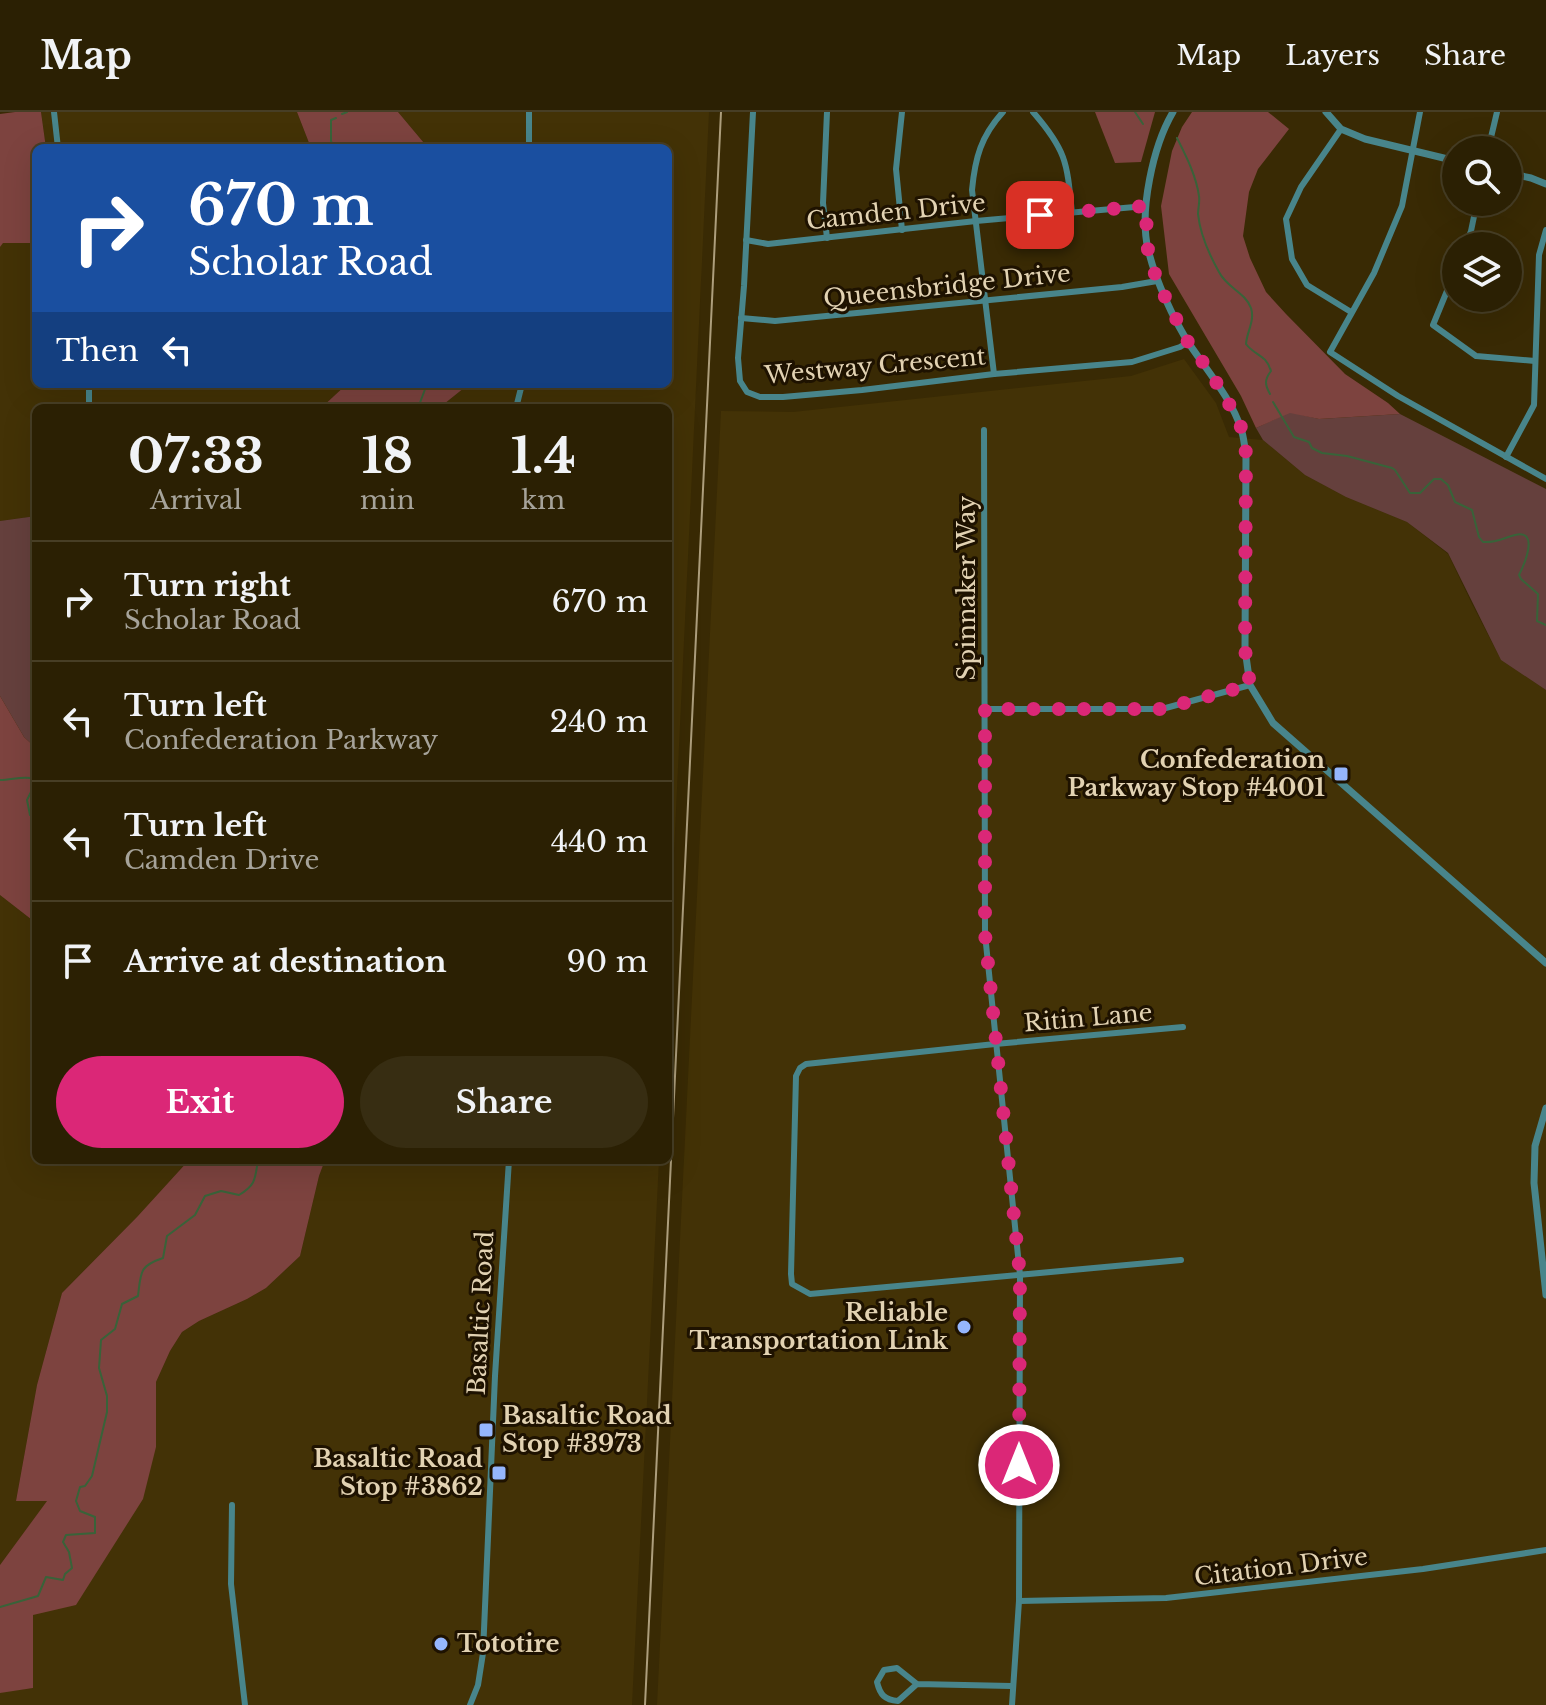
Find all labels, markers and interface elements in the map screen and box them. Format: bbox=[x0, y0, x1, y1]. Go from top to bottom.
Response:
text: Map bbox=[40, 32, 132, 79]
text: Map bbox=[1176, 38, 1241, 73]
text: Layers bbox=[1285, 38, 1380, 73]
text: Share bbox=[1424, 38, 1506, 73]
map controls bbox=[1442, 136, 1522, 312]
button: search bbox=[1442, 136, 1522, 216]
text: 670 m bbox=[188, 171, 374, 240]
icon: right bbox=[56, 176, 160, 280]
pin bbox=[1006, 181, 1074, 249]
street label: Camden Drive bbox=[805, 188, 987, 235]
icon: arrive bbox=[1018, 193, 1062, 237]
button: layers bbox=[1442, 232, 1522, 312]
text: Scholar Road bbox=[188, 240, 433, 285]
street label: Queensbridge Drive bbox=[822, 258, 1072, 313]
icon: left bbox=[155, 328, 199, 372]
text: Then bbox=[56, 332, 139, 369]
street label: Westway Crescent bbox=[762, 341, 987, 390]
text: 07:33 bbox=[128, 426, 264, 486]
text: 18 bbox=[362, 426, 413, 486]
text: 1.4 bbox=[511, 426, 576, 486]
text: Arrival bbox=[150, 484, 242, 516]
text: min bbox=[360, 484, 415, 516]
text: km bbox=[521, 484, 565, 516]
street label: Spinnaker Way bbox=[952, 495, 981, 680]
text: Turn right bbox=[124, 567, 291, 604]
icon: right bbox=[56, 579, 100, 623]
text: 670 m bbox=[551, 583, 648, 620]
text: Scholar Road bbox=[124, 604, 301, 636]
text: Turn left bbox=[124, 687, 267, 724]
icon: left bbox=[56, 699, 100, 743]
text: 240 m bbox=[550, 703, 648, 740]
text: Confederation Parkway bbox=[124, 724, 438, 756]
place label: Confederation Parkway Stop #4001 bbox=[1068, 745, 1326, 802]
marker: Confederation Parkway Stop #4001 bbox=[1332, 765, 1350, 783]
text: Turn left bbox=[124, 807, 267, 844]
icon: left bbox=[56, 819, 100, 863]
text: 440 m bbox=[551, 823, 648, 860]
text: Camden Drive bbox=[124, 844, 319, 876]
icon: arrive bbox=[56, 939, 100, 983]
text: Arrive at destination bbox=[124, 943, 447, 980]
text: 90 m bbox=[566, 943, 648, 980]
street label: Ritin Lane bbox=[1023, 997, 1153, 1038]
button: Exit bbox=[56, 1056, 344, 1148]
button: Share bbox=[360, 1056, 648, 1148]
street label: Basaltic Road bbox=[462, 1230, 499, 1396]
place label: Reliable Transportation Link bbox=[689, 1298, 949, 1355]
marker: Reliable Transportation Link bbox=[955, 1318, 973, 1336]
place label: Basaltic Road Stop #3973 bbox=[502, 1401, 672, 1458]
marker: Basaltic Road Stop #3973 bbox=[477, 1421, 495, 1439]
position arrow bbox=[977, 1423, 1061, 1507]
place label: Basaltic Road Stop #3862 bbox=[313, 1444, 483, 1501]
marker: Basaltic Road Stop #3862 bbox=[490, 1464, 508, 1482]
street label: Citation Drive bbox=[1192, 1541, 1369, 1592]
place label: Tototire bbox=[457, 1629, 559, 1658]
marker: Tototire bbox=[432, 1635, 450, 1653]

